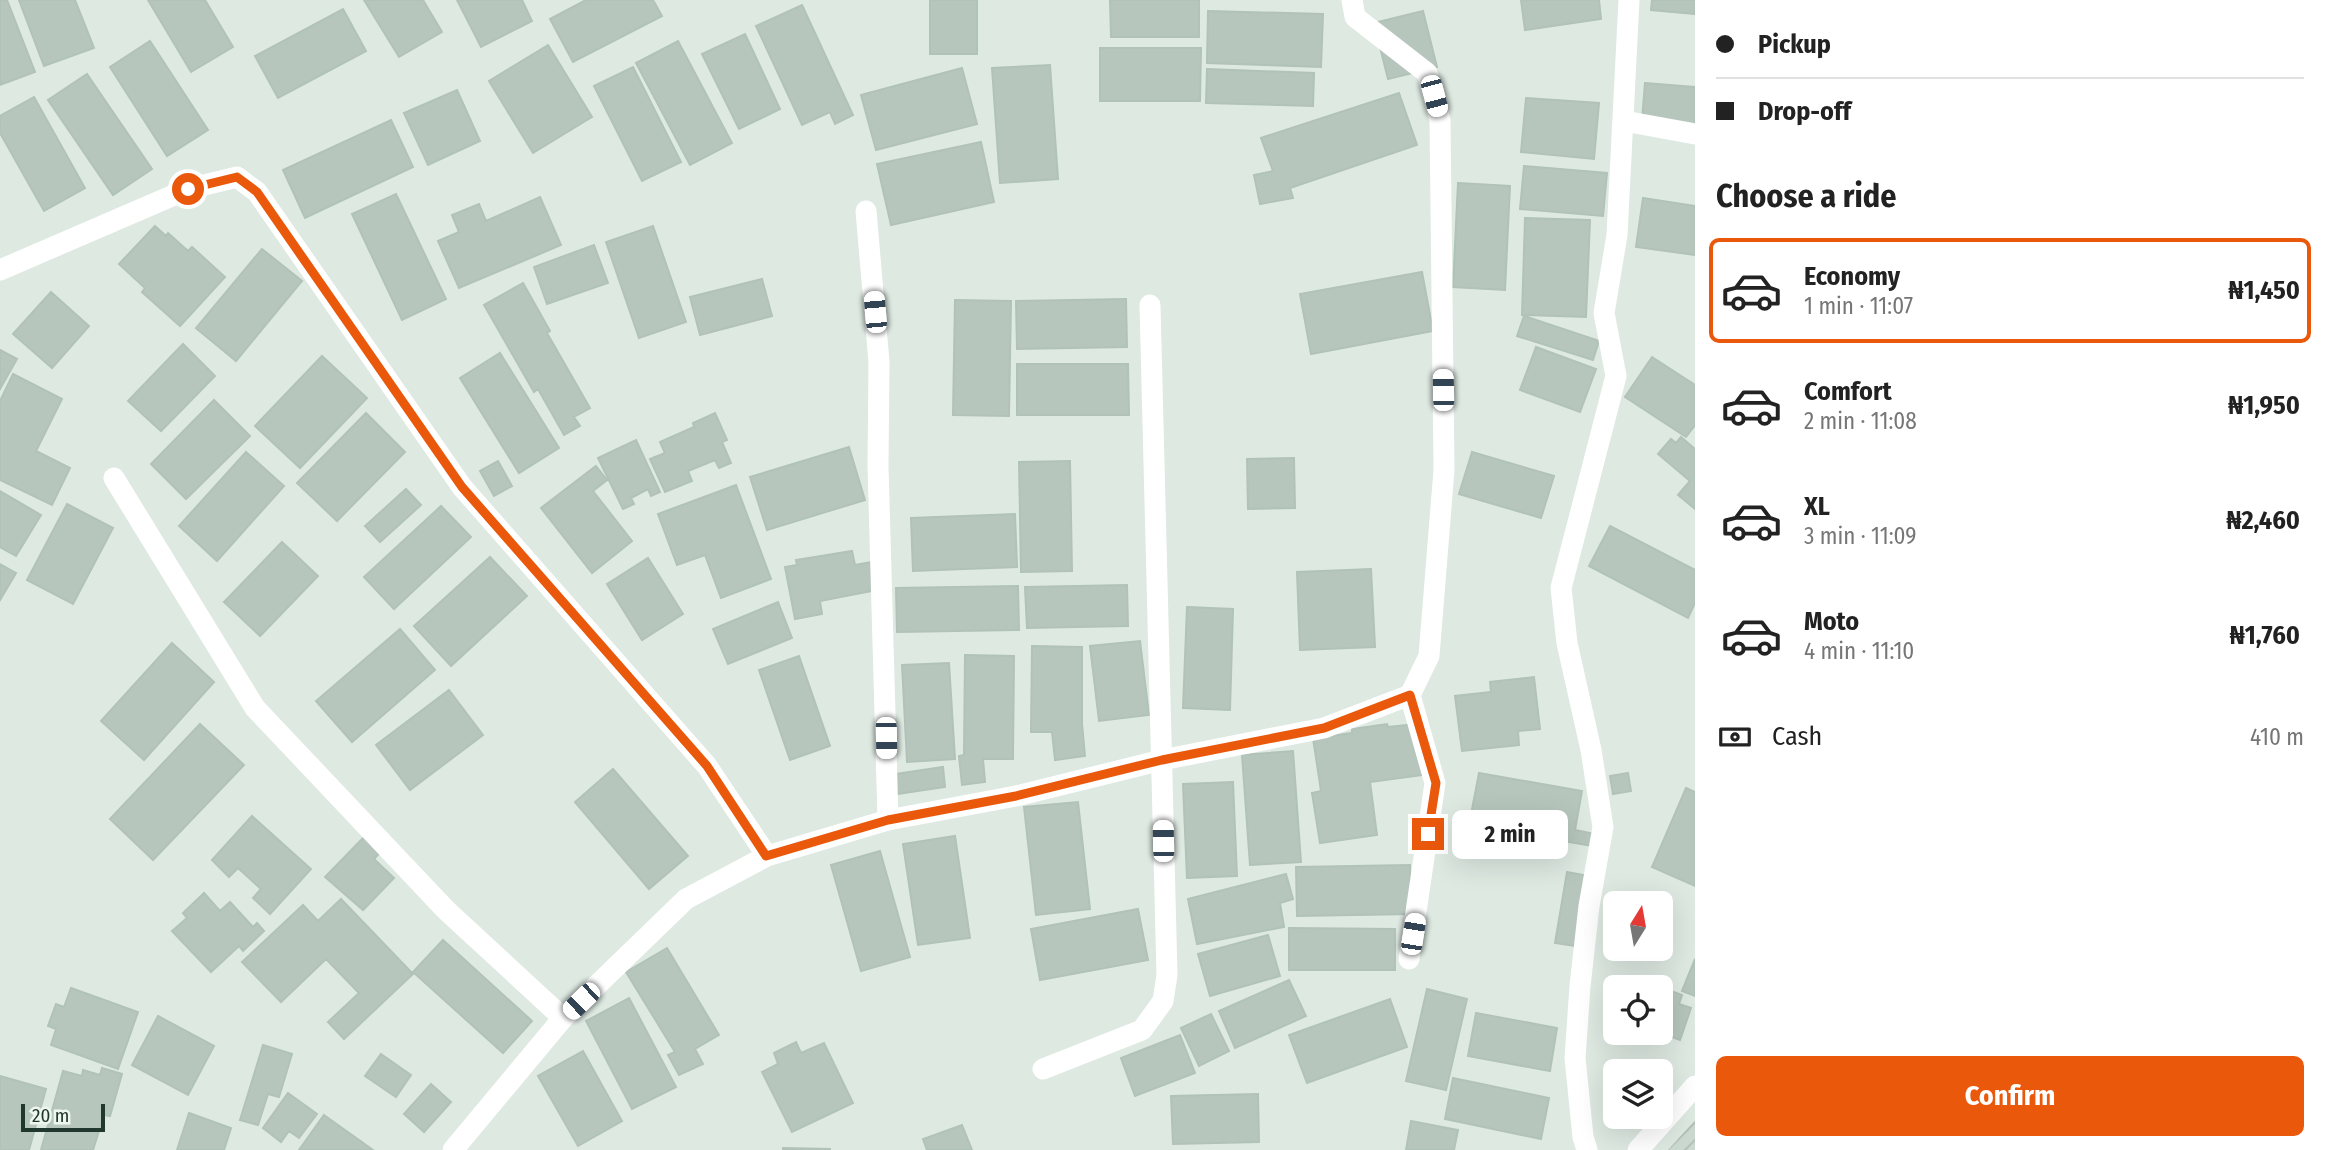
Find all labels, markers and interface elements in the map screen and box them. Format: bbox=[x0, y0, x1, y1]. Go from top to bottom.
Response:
text: Pickup bbox=[1758, 29, 1831, 60]
car bbox=[1419, 73, 1450, 119]
text: Drop-off bbox=[1758, 96, 1851, 127]
route start bbox=[172, 173, 204, 205]
text: Choose a ride bbox=[1716, 177, 1897, 215]
icon: car bbox=[1720, 259, 1783, 322]
text: Economy bbox=[1804, 261, 1900, 292]
text: ₦1,450 bbox=[2228, 275, 2300, 306]
car bbox=[863, 290, 888, 334]
text: 1 min · 11:07 bbox=[1804, 292, 1913, 320]
car bbox=[1433, 369, 1454, 411]
icon: car bbox=[1720, 374, 1783, 437]
text: Comfort bbox=[1804, 376, 1892, 407]
text: ₦1,950 bbox=[2228, 390, 2300, 421]
text: 2 min · 11:08 bbox=[1804, 407, 1917, 435]
icon: car bbox=[1720, 489, 1783, 552]
text: XL bbox=[1804, 491, 1830, 522]
text: ₦2,460 bbox=[2226, 505, 2300, 536]
text: 3 min · 11:09 bbox=[1804, 522, 1917, 550]
icon: car bbox=[1720, 604, 1783, 667]
text: Moto bbox=[1804, 606, 1859, 637]
text: ₦1,760 bbox=[2229, 620, 2300, 651]
text: 4 min · 11:10 bbox=[1804, 637, 1914, 665]
car bbox=[876, 717, 897, 759]
icon: cash bbox=[1716, 718, 1754, 756]
text: Cash bbox=[1772, 721, 1822, 752]
text: 410 m bbox=[2250, 723, 2304, 751]
callout: 2 min bbox=[1452, 810, 1568, 858]
route end bbox=[1412, 818, 1444, 850]
car bbox=[1153, 820, 1174, 862]
text: 2 min bbox=[1485, 820, 1536, 848]
north arrow bbox=[1603, 891, 1673, 961]
map controls bbox=[1603, 891, 1673, 1129]
car bbox=[1400, 912, 1427, 956]
button: locate bbox=[1603, 975, 1673, 1045]
car bbox=[559, 979, 604, 1023]
button: Confirm bbox=[1716, 1056, 2304, 1136]
button: layers bbox=[1603, 1059, 1673, 1129]
scale bar bbox=[21, 1101, 105, 1133]
text: 20 m bbox=[32, 1104, 69, 1127]

